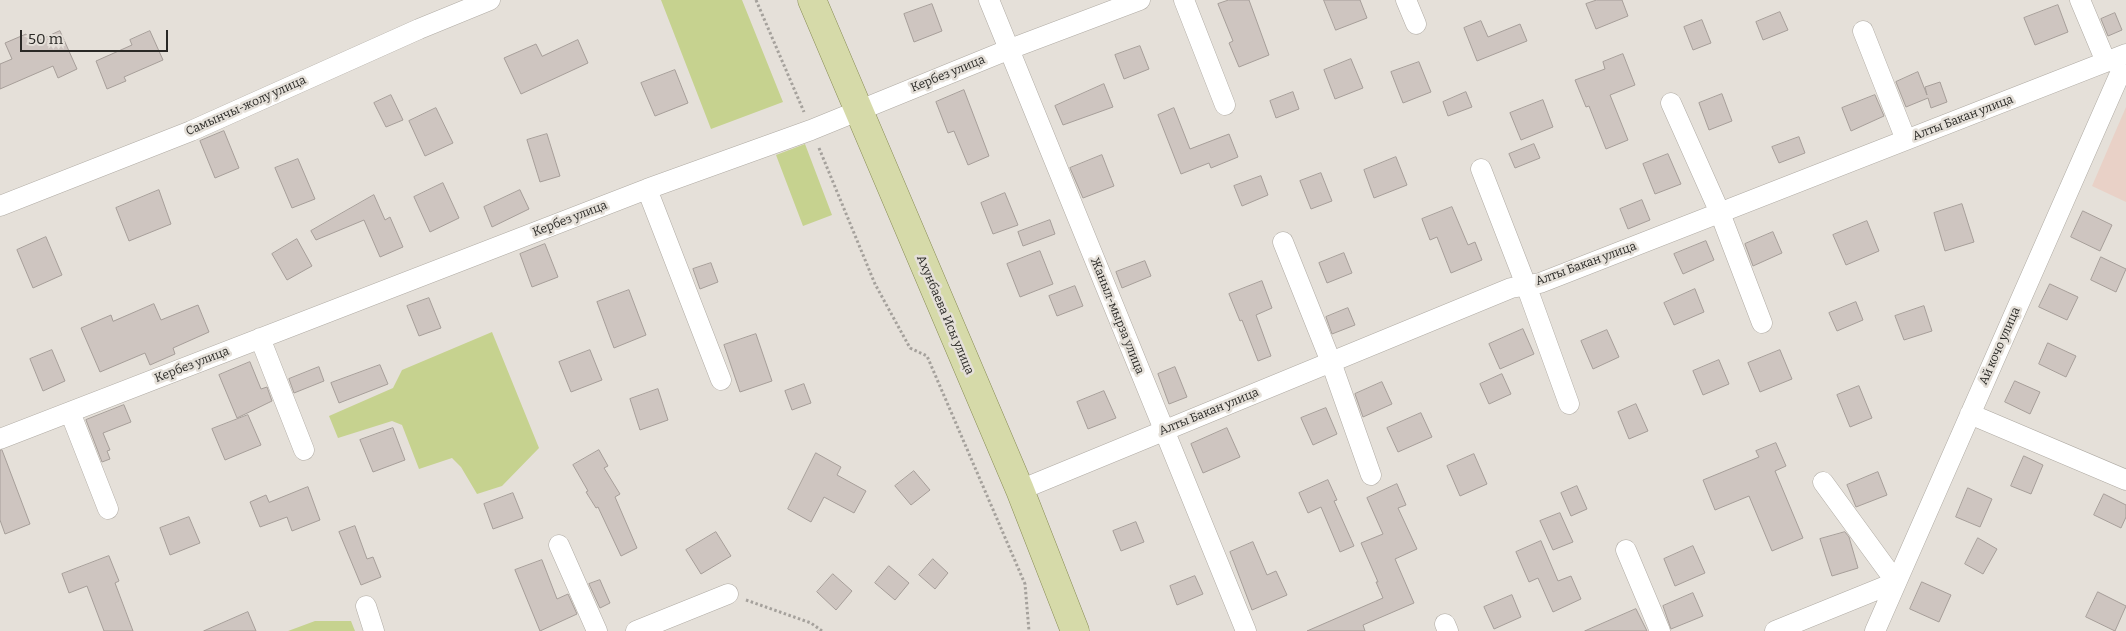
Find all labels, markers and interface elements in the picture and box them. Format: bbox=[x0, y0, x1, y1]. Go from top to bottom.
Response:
scale bar bbox=[22, 20, 170, 52]
text: 50 m bbox=[28, 30, 63, 48]
street label: Кербез улица bbox=[909, 53, 987, 95]
street label: Самынчы-жолу улица bbox=[184, 73, 308, 139]
street label: Алты Бакан улица bbox=[1911, 92, 2015, 144]
street label: Кербез улица bbox=[531, 198, 609, 240]
street label: Алты Бакан улица bbox=[1534, 239, 1638, 289]
street label: Ахунбаева Исы улица bbox=[913, 253, 977, 377]
street label: Жаныл-мырза улица bbox=[1087, 256, 1147, 376]
street label: Ай кочо улица bbox=[1976, 305, 2024, 387]
street label: Кербез улица bbox=[153, 344, 231, 386]
street label: Алты Бакан улица bbox=[1157, 385, 1261, 439]

